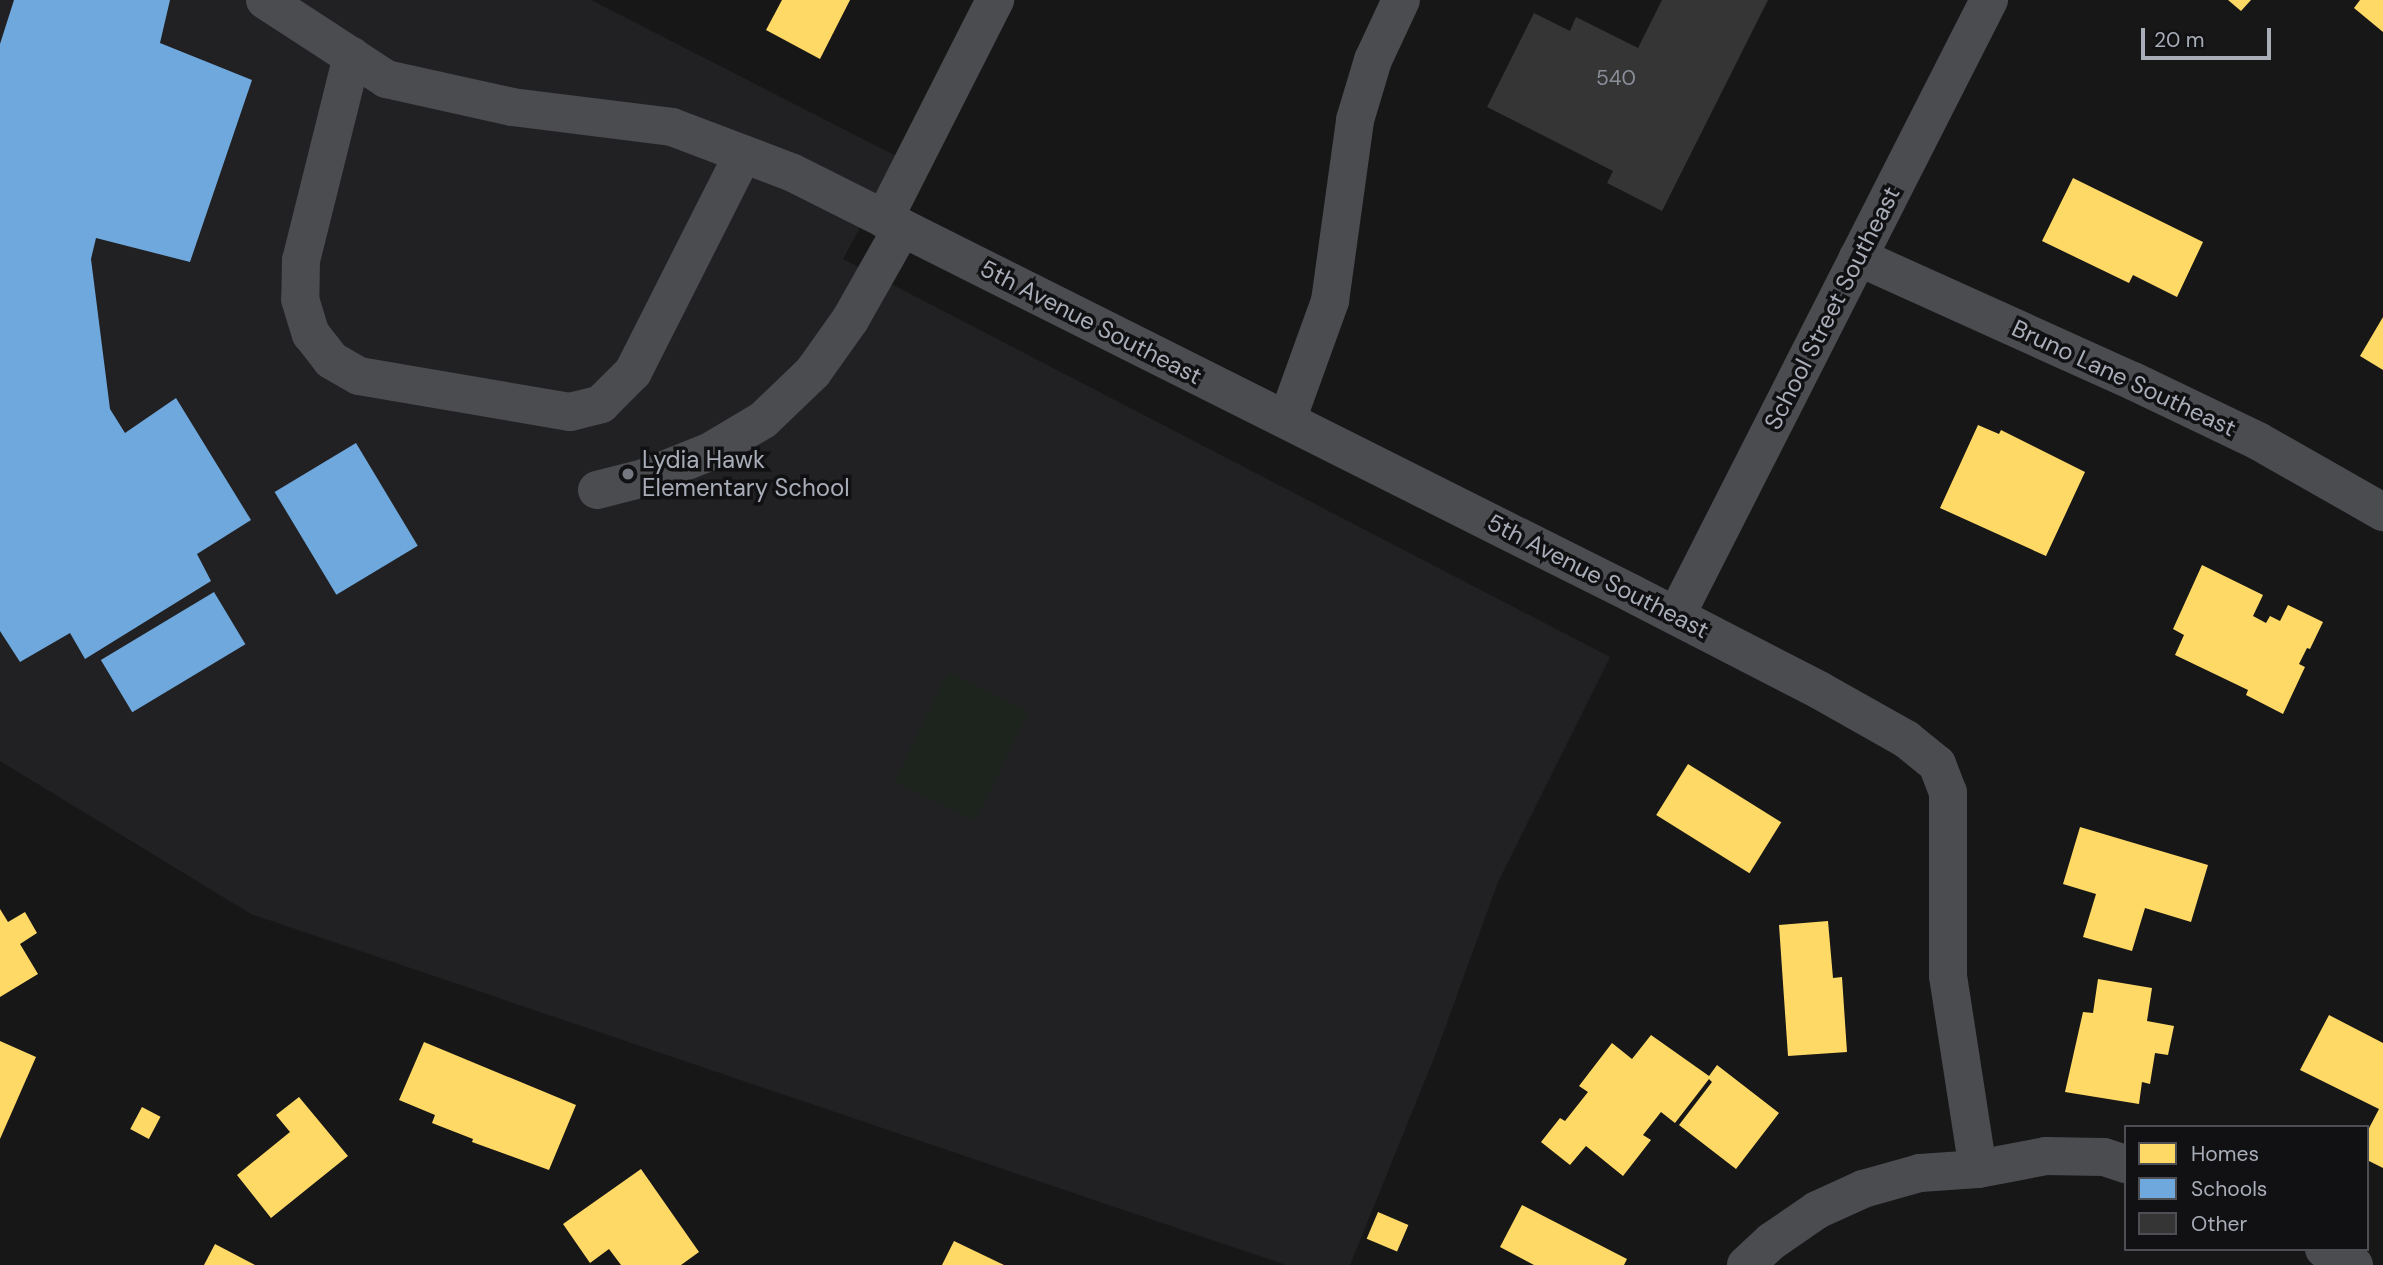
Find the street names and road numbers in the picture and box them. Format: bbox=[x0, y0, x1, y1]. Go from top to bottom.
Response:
street label: School Street Southeast bbox=[1758, 182, 1906, 434]
street label: 5th Avenue Southeast bbox=[975, 254, 1207, 390]
street label: Bruno Lane Southeast bbox=[2007, 313, 2241, 443]
street label: 5th Avenue Southeast bbox=[1482, 508, 1714, 644]

